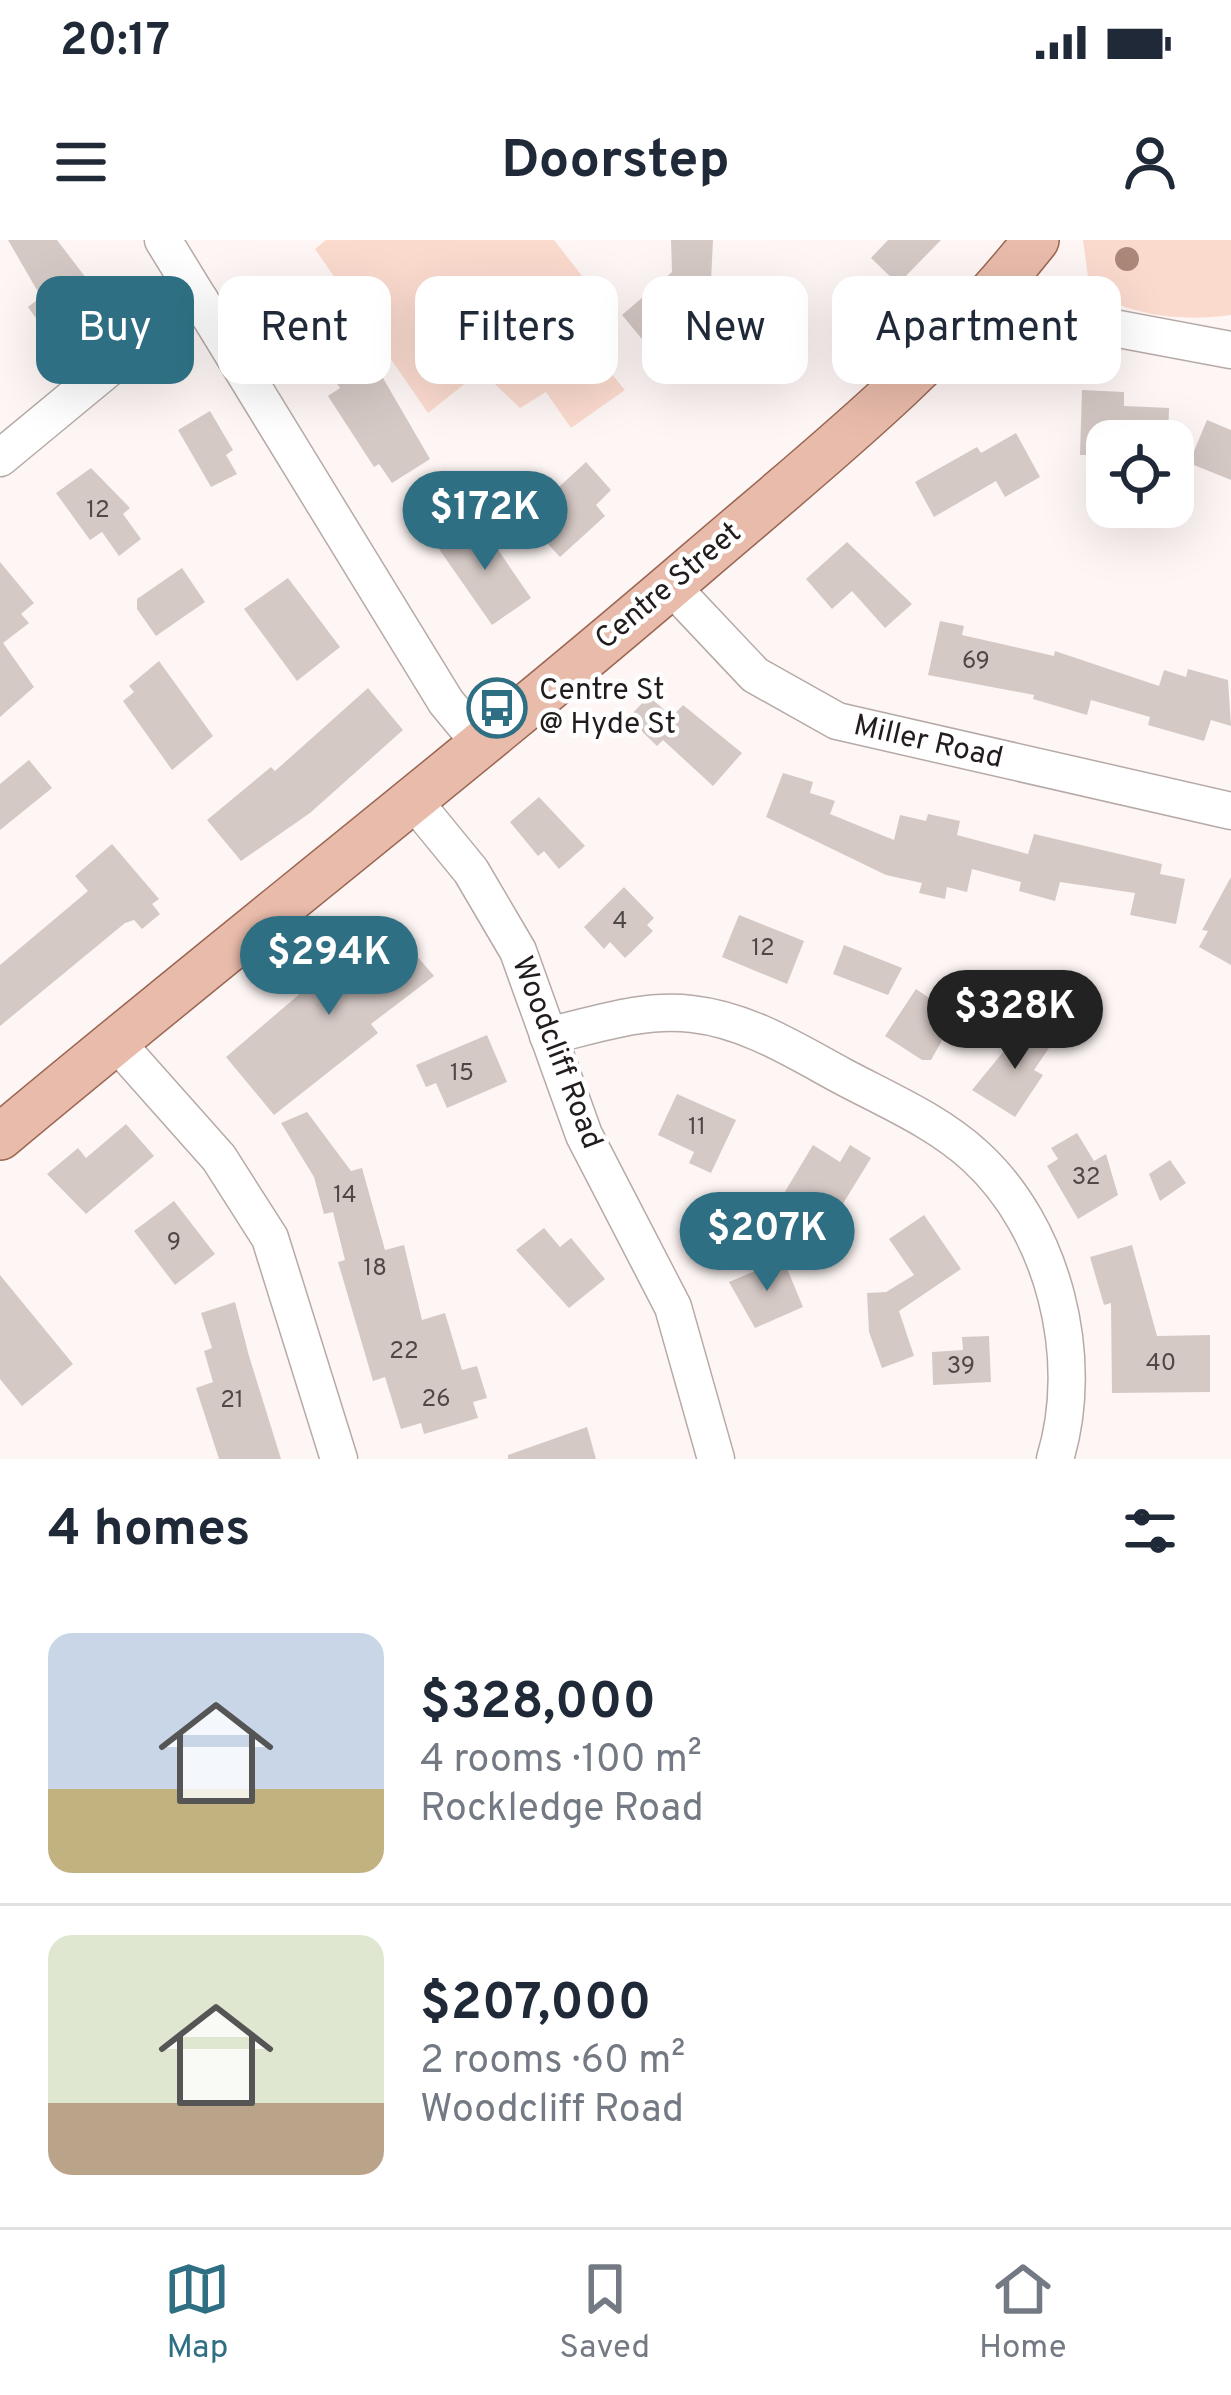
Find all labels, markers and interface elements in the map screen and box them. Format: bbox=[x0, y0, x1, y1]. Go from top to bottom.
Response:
text: 20:17 bbox=[60, 14, 170, 71]
text: Doorstep bbox=[501, 128, 730, 197]
icon: menu bbox=[48, 129, 114, 195]
icon: person bbox=[1117, 129, 1183, 195]
chip: Buy bbox=[36, 276, 194, 384]
chip: Rent bbox=[218, 276, 391, 384]
chip: Filters bbox=[415, 276, 618, 384]
chip: New bbox=[642, 276, 808, 384]
chip: Apartment bbox=[832, 276, 1121, 384]
map controls bbox=[1086, 420, 1194, 528]
button: locate bbox=[1086, 420, 1194, 528]
pin: $172K bbox=[401, 471, 569, 573]
text: $172K bbox=[430, 485, 540, 534]
house number: 12 bbox=[86, 496, 110, 526]
street label: Centre Street bbox=[588, 515, 750, 659]
house number: 69 bbox=[962, 647, 990, 677]
place label: Centre St @ Hyde St bbox=[539, 673, 676, 744]
bus stop icon: Centre St @ Hyde St bbox=[466, 677, 528, 739]
street label: Miller Road bbox=[850, 708, 1006, 778]
house number: 4 bbox=[613, 907, 627, 937]
pin: $294K bbox=[245, 916, 413, 1018]
text: $294K bbox=[267, 930, 391, 979]
house number: 12 bbox=[751, 934, 775, 964]
street label: Woodcliff Road bbox=[502, 952, 610, 1154]
pin: $328K bbox=[931, 970, 1099, 1072]
text: $328K bbox=[954, 984, 1076, 1033]
house number: 15 bbox=[450, 1059, 474, 1089]
house number: 11 bbox=[688, 1113, 706, 1143]
house number: 32 bbox=[1072, 1163, 1100, 1193]
house number: 14 bbox=[333, 1181, 357, 1211]
pin: $207K bbox=[683, 1192, 851, 1294]
text: $207K bbox=[707, 1206, 827, 1255]
house number: 9 bbox=[167, 1228, 181, 1258]
house number: 18 bbox=[363, 1254, 387, 1284]
house number: 22 bbox=[389, 1337, 419, 1367]
house number: 40 bbox=[1146, 1349, 1176, 1379]
house number: 39 bbox=[947, 1352, 975, 1382]
house number: 26 bbox=[421, 1385, 451, 1415]
house number: 21 bbox=[220, 1386, 244, 1416]
icon: filters bbox=[1117, 1498, 1183, 1564]
text: 4 homes bbox=[48, 1499, 250, 1564]
text: $328,000 bbox=[420, 1672, 656, 1737]
icon: home bbox=[144, 1681, 288, 1825]
text: 4 rooms · 100 m² bbox=[420, 1737, 702, 1786]
text: Rockledge Road bbox=[420, 1786, 704, 1835]
text: $207,000 bbox=[420, 1973, 651, 2038]
icon: home bbox=[144, 1983, 288, 2127]
text: 2 rooms · 60 m² bbox=[420, 2038, 685, 2087]
text: Woodcliff Road bbox=[420, 2087, 684, 2136]
tab: Map bbox=[164, 2256, 230, 2370]
tab: Saved bbox=[559, 2256, 650, 2370]
tab: Home bbox=[979, 2256, 1067, 2370]

